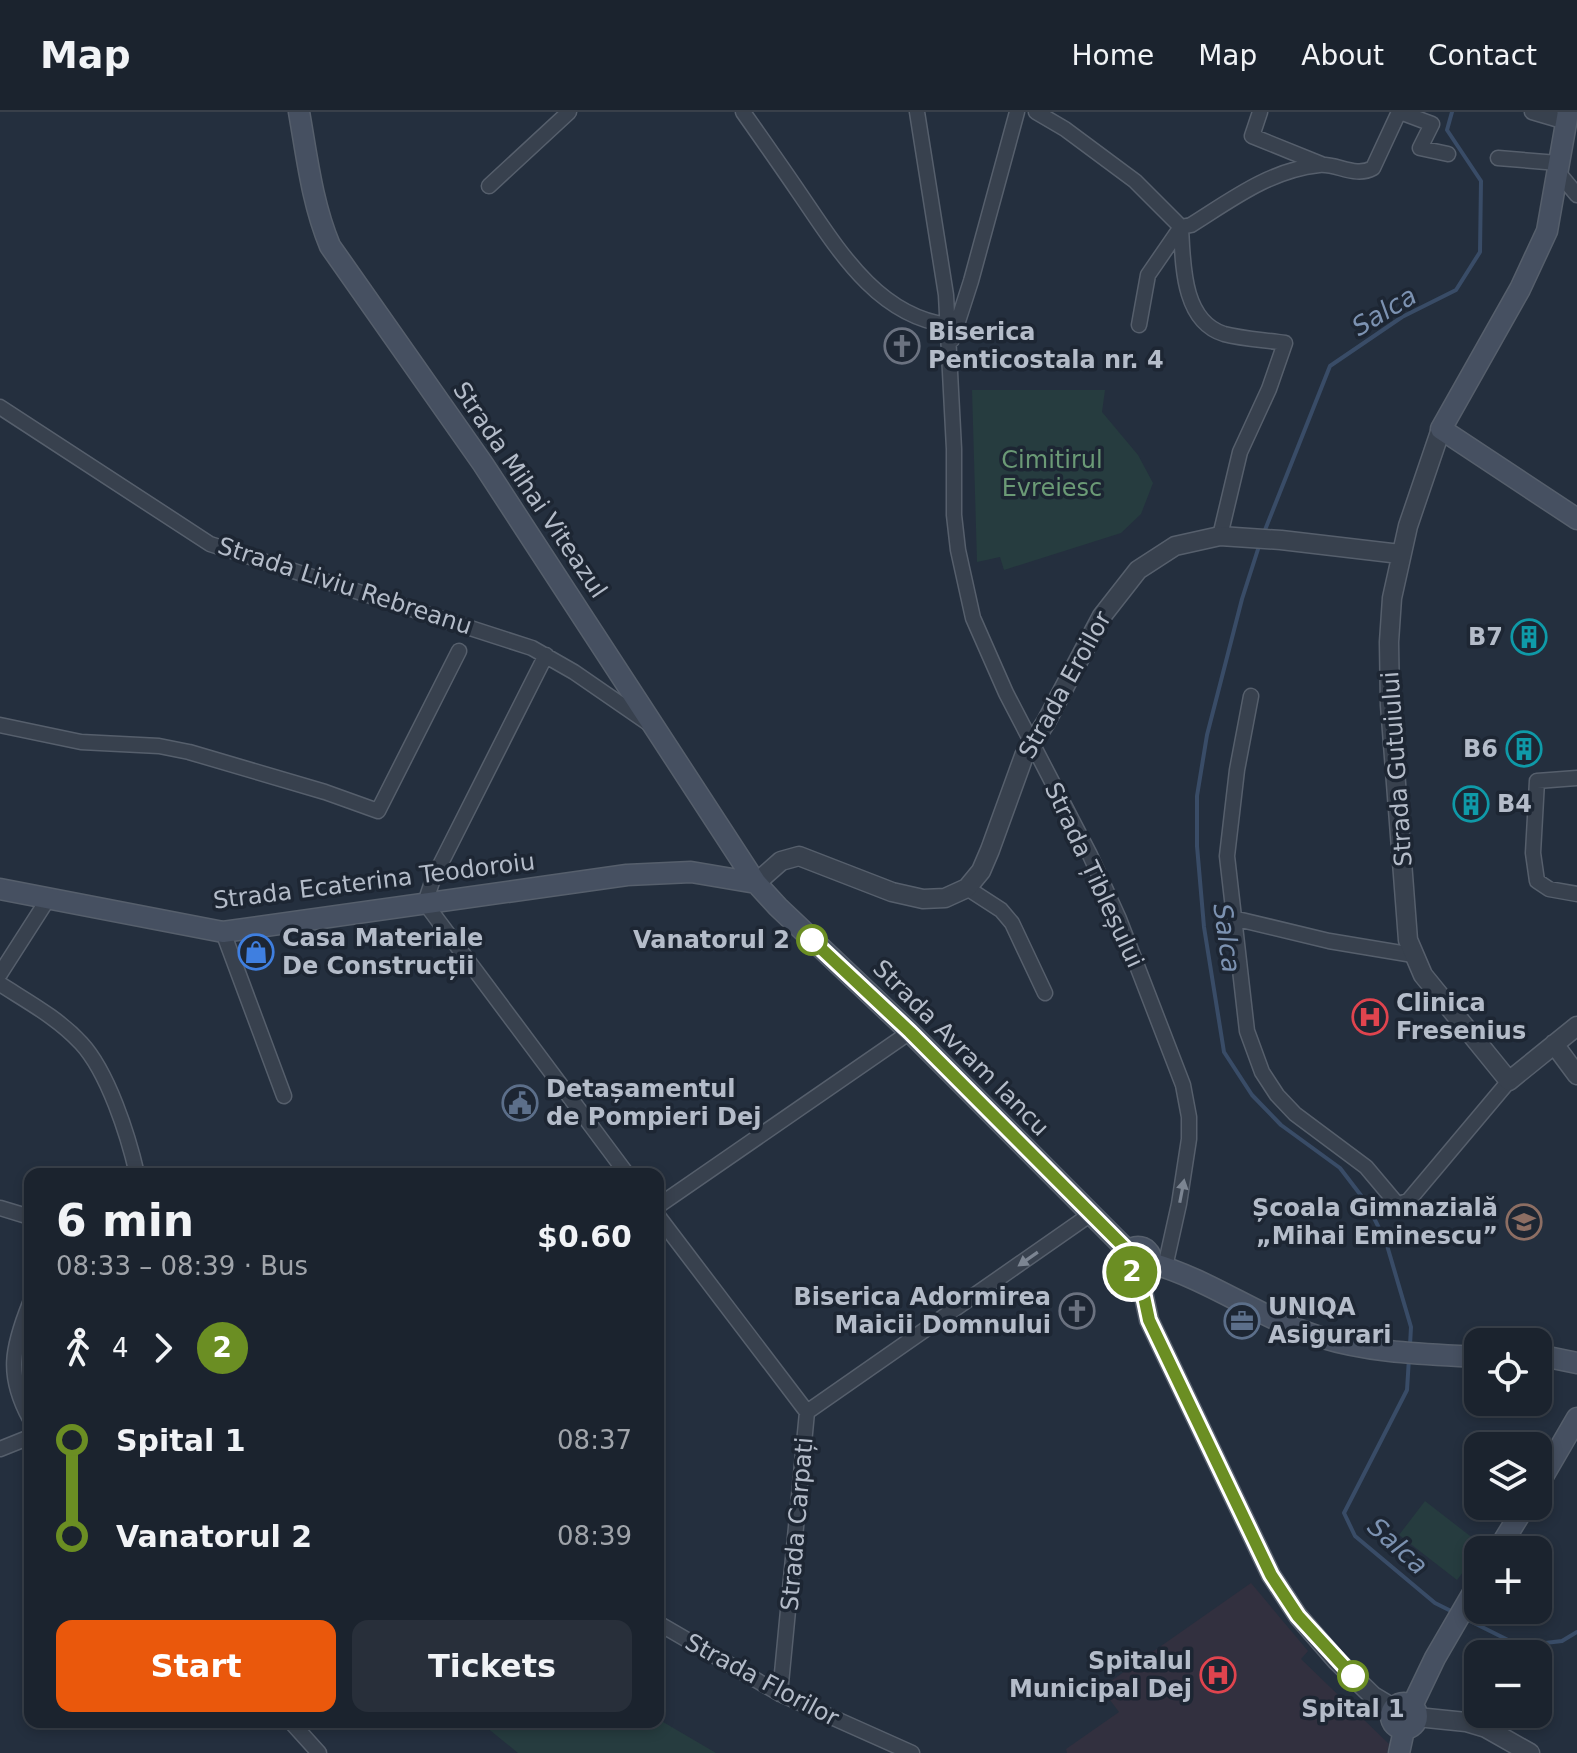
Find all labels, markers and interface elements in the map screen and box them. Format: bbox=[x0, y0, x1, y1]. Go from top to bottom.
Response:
text: Map bbox=[40, 33, 131, 77]
text: Home bbox=[1071, 39, 1154, 72]
text: Map bbox=[1198, 39, 1257, 72]
text: About bbox=[1301, 39, 1384, 72]
text: Contact bbox=[1428, 39, 1537, 72]
water label: Salca bbox=[1346, 280, 1422, 342]
place label: Biserica Penticostala nr. 4 bbox=[928, 318, 1164, 374]
church icon: Biserica Penticostala nr. 4 bbox=[883, 327, 921, 365]
street label: Strada Mihai Viteazul bbox=[447, 377, 613, 603]
park label: Cimitirul Evreiesc bbox=[1001, 446, 1103, 502]
street label: Strada Liviu Rebreanu bbox=[214, 532, 476, 640]
street label: Strada Eroilor bbox=[1013, 606, 1117, 763]
building icon: B7 bbox=[1510, 618, 1548, 656]
place label: B7 bbox=[1468, 623, 1503, 651]
street label: Strada Gutuiului bbox=[1376, 670, 1418, 868]
building icon: B6 bbox=[1505, 730, 1543, 768]
place label: B6 bbox=[1463, 735, 1498, 763]
street label: Strada Țibleșului bbox=[1039, 778, 1149, 972]
building icon: B4 bbox=[1452, 785, 1490, 823]
place label: B4 bbox=[1497, 790, 1532, 818]
street label: Strada Ecaterina Teodoroiu bbox=[212, 847, 536, 915]
water label: Salca bbox=[1207, 901, 1247, 975]
place label: Casa Materiale De Construcții bbox=[282, 924, 483, 980]
marker: Vanatorul 2 bbox=[797, 925, 827, 955]
place label: Vanatorul 2 bbox=[633, 926, 790, 954]
shop icon: Casa Materiale De Construcții bbox=[237, 933, 275, 971]
street label: Strada Avram Iancu bbox=[867, 954, 1055, 1142]
place label: Clinica Fresenius bbox=[1396, 989, 1526, 1045]
hospital icon: Clinica Fresenius bbox=[1351, 998, 1389, 1036]
place label: Detașamentul de Pompieri Dej bbox=[546, 1075, 761, 1131]
public building icon: Detașamentul de Pompieri Dej bbox=[501, 1084, 539, 1122]
one-way arrow bbox=[1176, 1178, 1188, 1203]
place label: Școala Gimnazială „Mihai Eminescu” bbox=[1252, 1194, 1498, 1250]
text: 6 min bbox=[56, 1195, 194, 1246]
school or university icon: Școala Gimnazială „Mihai Eminescu” bbox=[1505, 1203, 1543, 1241]
text: $0.60 bbox=[537, 1219, 632, 1254]
line badge: 2 bbox=[1106, 1246, 1158, 1298]
text: 08:33 – 08:39 · Bus bbox=[56, 1251, 308, 1281]
one-way arrow bbox=[1017, 1251, 1038, 1266]
text: 2 bbox=[1122, 1255, 1142, 1288]
place label: Biserica Adormirea Maicii Domnului bbox=[793, 1283, 1051, 1339]
church icon: Biserica Adormirea Maicii Domnului bbox=[1058, 1292, 1096, 1330]
place label: UNIQA Asigurari bbox=[1268, 1293, 1391, 1349]
office icon: UNIQA Asigurari bbox=[1223, 1302, 1261, 1340]
icon: walk bbox=[56, 1326, 100, 1370]
icon: forward bbox=[141, 1326, 185, 1370]
map controls bbox=[1464, 1328, 1552, 1728]
button: locate bbox=[1464, 1328, 1552, 1416]
text: 2 bbox=[213, 1331, 232, 1364]
text: 4 bbox=[112, 1333, 129, 1363]
text: Spital 1 bbox=[116, 1423, 246, 1458]
text: 08:37 bbox=[557, 1425, 632, 1455]
button: layers bbox=[1464, 1432, 1552, 1520]
street label: Strada Carpați bbox=[775, 1436, 819, 1612]
water label: Salca bbox=[1362, 1511, 1434, 1581]
text: Vanatorul 2 bbox=[116, 1519, 312, 1554]
text: 08:39 bbox=[557, 1521, 632, 1551]
button: + bbox=[1464, 1536, 1552, 1624]
button: Start bbox=[56, 1620, 336, 1712]
button: Tickets bbox=[352, 1620, 632, 1712]
street label: Strada Florilor bbox=[681, 1628, 844, 1732]
button: − bbox=[1464, 1640, 1552, 1728]
place label: Spitalul Municipal Dej bbox=[1009, 1647, 1192, 1703]
hospital icon: Spitalul Municipal Dej bbox=[1199, 1656, 1237, 1694]
marker: Spital 1 bbox=[1338, 1661, 1368, 1691]
place label: Spital 1 bbox=[1301, 1695, 1405, 1723]

